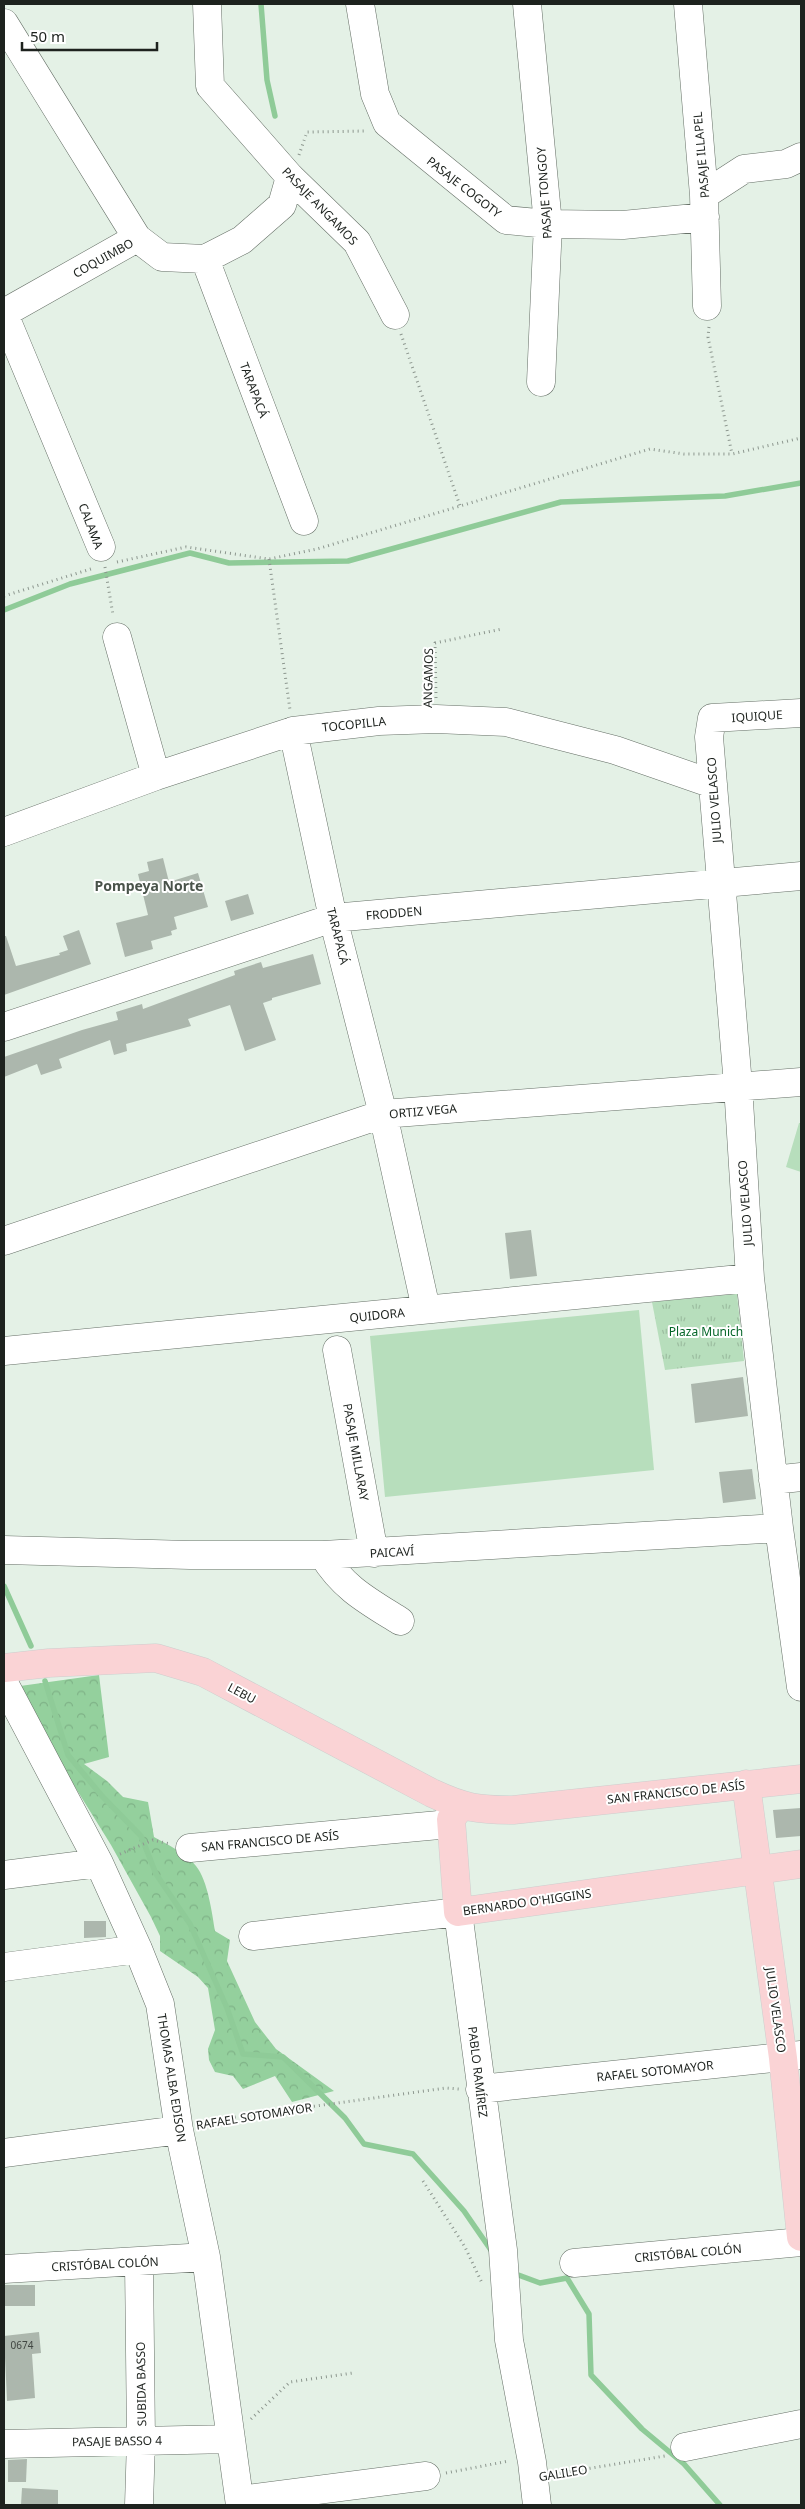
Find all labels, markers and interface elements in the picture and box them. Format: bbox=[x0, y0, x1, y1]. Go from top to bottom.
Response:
scale bar bbox=[22, 20, 158, 52]
text: 50 m bbox=[30, 26, 65, 46]
street label: PASAJE ILLAPEL bbox=[689, 111, 713, 199]
street label: PASAJE TONGOY bbox=[532, 146, 556, 239]
street label: PASAJE COGOTY bbox=[423, 153, 505, 222]
street label: PASAJE ANGAMOS bbox=[278, 163, 362, 249]
street label: COQUIMBO bbox=[70, 234, 136, 282]
street label: TARAPACÁ bbox=[236, 360, 272, 420]
street label: CALAMA bbox=[75, 501, 108, 552]
street label: ANGAMOS bbox=[419, 647, 437, 708]
street label: IQUIQUE bbox=[731, 706, 783, 726]
street label: TOCOPILLA bbox=[321, 712, 387, 736]
street label: JULIO VELASCO bbox=[703, 756, 726, 845]
district label: Pompeya Norte bbox=[95, 876, 203, 895]
street label: FRODDEN bbox=[365, 902, 423, 924]
street label: TARAPACÁ bbox=[323, 906, 353, 966]
street label: ORTIZ VEGA bbox=[388, 1100, 458, 1122]
street label: JULIO VELASCO bbox=[734, 1159, 757, 1248]
street label: QUIDORA bbox=[349, 1304, 406, 1326]
park label: Plaza Munich bbox=[669, 1323, 743, 1340]
street label: PASAJE MILLARAY bbox=[339, 1402, 373, 1502]
street label: PAICAVÍ bbox=[369, 1542, 415, 1562]
street label: LEBU bbox=[225, 1679, 259, 1707]
street label: SAN FRANCISCO DE ASÍS bbox=[606, 1776, 746, 1808]
street label: SAN FRANCISCO DE ASÍS bbox=[200, 1826, 340, 1856]
street label: BERNARDO O'HIGGINS bbox=[462, 1884, 593, 1919]
street label: JULIO VELASCO bbox=[761, 1965, 790, 2054]
street label: THOMAS ALBA EDISON bbox=[153, 2012, 191, 2144]
street label: PABLO RAMÍREZ bbox=[464, 2025, 492, 2119]
street label: RAFAEL SOTOMAYOR bbox=[596, 2056, 715, 2086]
street label: RAFAEL SOTOMAYOR bbox=[195, 2098, 314, 2134]
street label: CRISTÓBAL COLÓN bbox=[634, 2240, 742, 2266]
street label: CRISTÓBAL COLÓN bbox=[51, 2253, 159, 2275]
house number: 0674 bbox=[11, 2338, 34, 2352]
street label: SUBIDA BASSO bbox=[132, 2342, 150, 2426]
street label: PASAJE BASSO 4 bbox=[72, 2432, 162, 2450]
street label: GALILEO bbox=[537, 2461, 589, 2485]

